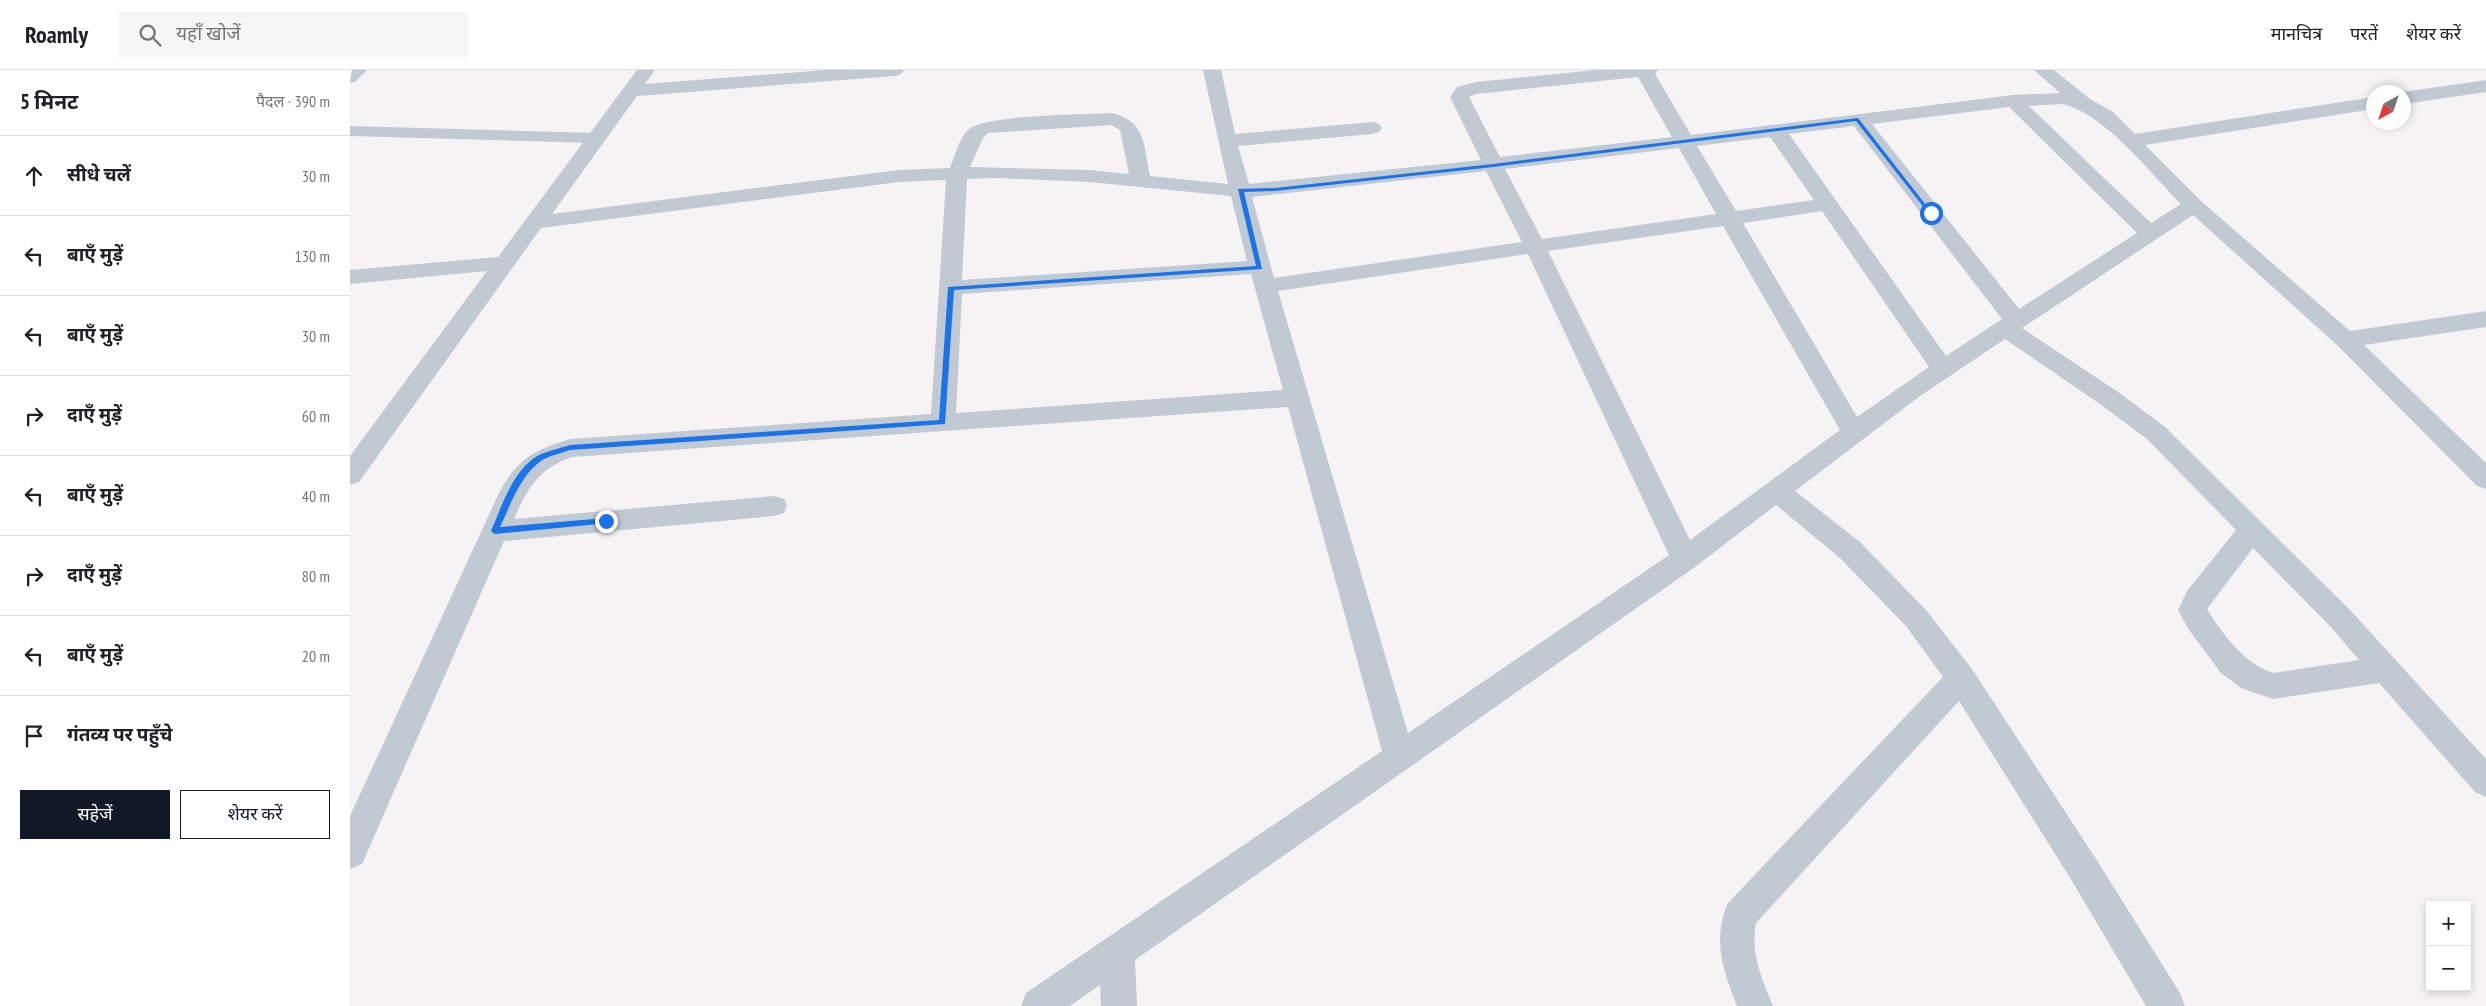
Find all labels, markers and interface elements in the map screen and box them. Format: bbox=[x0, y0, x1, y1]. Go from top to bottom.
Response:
search box bbox=[118, 12, 468, 57]
text: Roamly bbox=[25, 19, 88, 50]
icon: search bbox=[136, 21, 164, 49]
text: यहाँ खोजें bbox=[176, 21, 241, 45]
text: मानचित्र bbox=[2271, 22, 2322, 45]
text: परतें bbox=[2350, 22, 2378, 45]
text: शेयर करें bbox=[2406, 22, 2461, 45]
north arrow bbox=[2366, 85, 2411, 130]
text: 5 मिनट bbox=[20, 88, 78, 115]
text: पैदल · 390 m bbox=[256, 91, 330, 111]
icon: ahead bbox=[20, 162, 48, 190]
text: सीधे चलें bbox=[67, 162, 131, 186]
text: 30 m bbox=[302, 166, 330, 186]
route start bbox=[1920, 202, 1943, 225]
icon: left bbox=[20, 242, 48, 270]
text: बाएँ मुड़ें bbox=[67, 242, 123, 266]
text: 130 m bbox=[295, 246, 330, 266]
icon: left bbox=[20, 322, 48, 350]
text: बाएँ मुड़ें bbox=[67, 322, 123, 346]
text: 30 m bbox=[302, 326, 330, 346]
icon: right bbox=[20, 402, 48, 430]
text: दाएँ मुड़ें bbox=[67, 402, 122, 426]
text: 60 m bbox=[302, 406, 330, 426]
icon: left bbox=[20, 482, 48, 510]
text: बाएँ मुड़ें bbox=[67, 482, 123, 506]
text: 40 m bbox=[302, 486, 330, 506]
route end bbox=[595, 510, 618, 533]
icon: right bbox=[20, 562, 48, 590]
text: दाएँ मुड़ें bbox=[67, 562, 122, 586]
text: 80 m bbox=[302, 566, 330, 586]
icon: left bbox=[20, 642, 48, 670]
text: बाएँ मुड़ें bbox=[67, 642, 123, 666]
text: 20 m bbox=[302, 646, 330, 666]
icon: arrive bbox=[20, 722, 48, 750]
text: गंतव्य पर पहुँचे bbox=[67, 722, 172, 746]
button: सहेजें bbox=[20, 790, 170, 839]
button: शेयर करें bbox=[180, 790, 330, 839]
map controls bbox=[2426, 901, 2471, 991]
button: + bbox=[2426, 901, 2471, 946]
button: − bbox=[2426, 946, 2471, 991]

